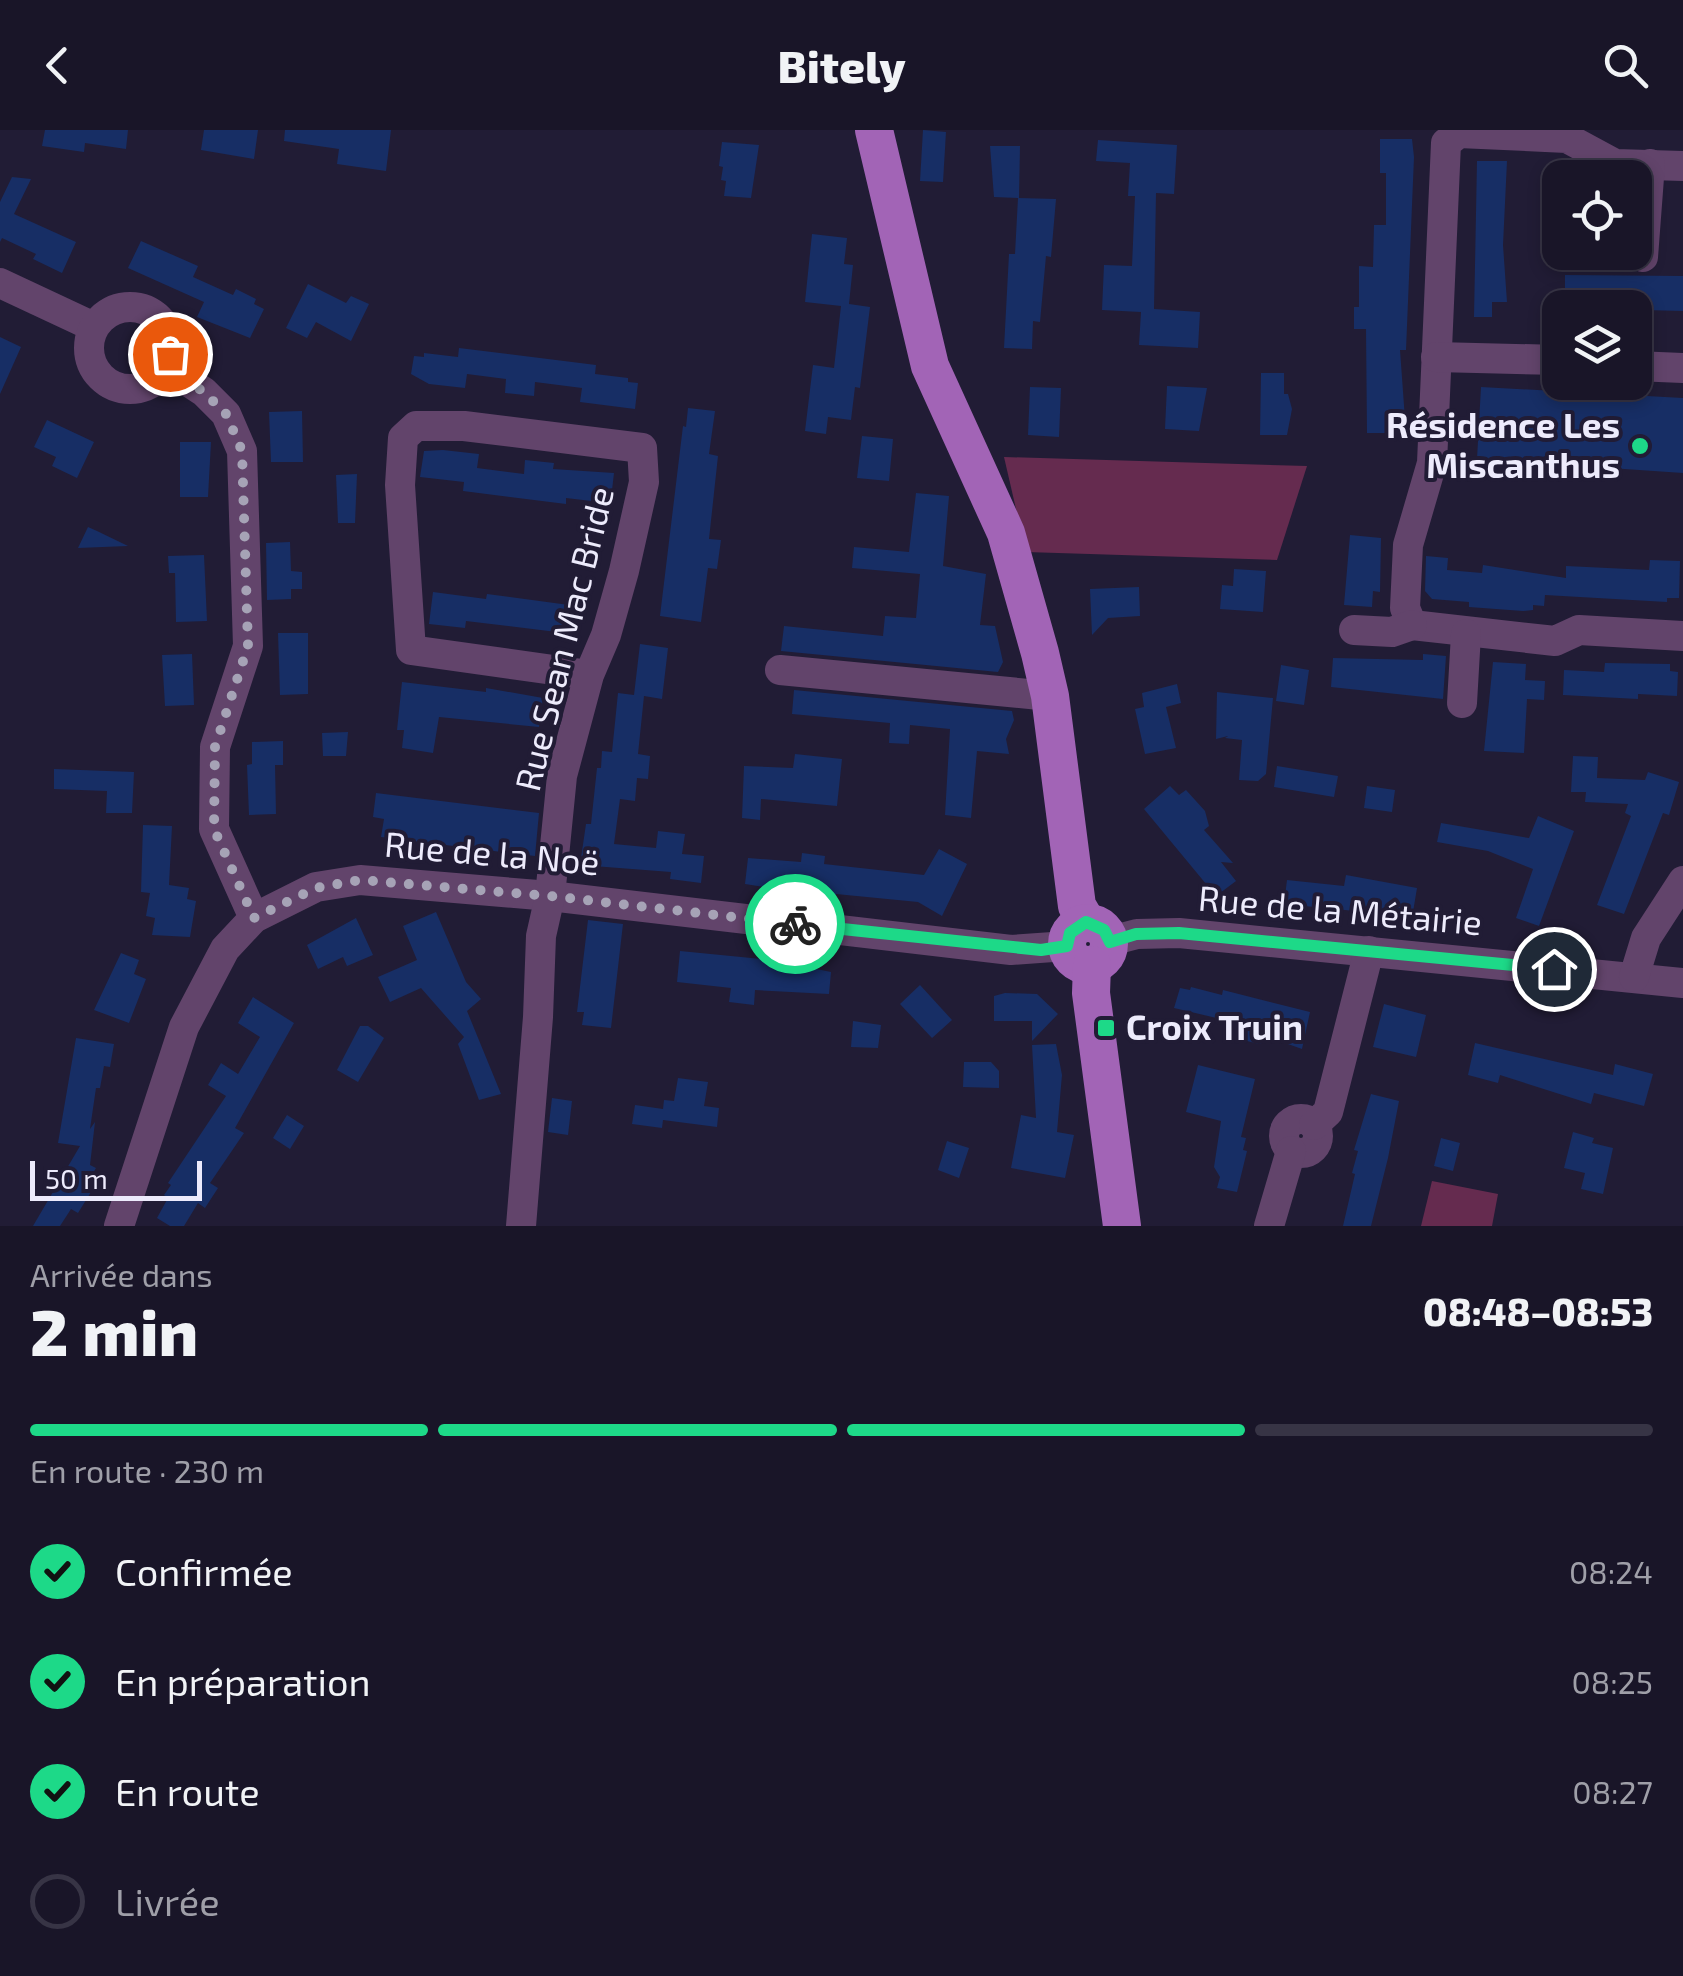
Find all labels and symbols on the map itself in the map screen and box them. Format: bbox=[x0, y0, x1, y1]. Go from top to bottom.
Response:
pin bbox=[128, 312, 213, 397]
place label: Résidence Les Miscanthus bbox=[1386, 403, 1620, 485]
marker: Résidence Les Miscanthus bbox=[1629, 435, 1651, 457]
street label: Rue Sean Mac Bride bbox=[505, 482, 621, 795]
street label: Rue de la Noë bbox=[383, 822, 601, 882]
courier bbox=[745, 874, 845, 974]
street label: Rue de la Métairie bbox=[1197, 876, 1484, 942]
pin bbox=[1512, 927, 1597, 1012]
place label: Croix Truin bbox=[1126, 1005, 1303, 1047]
marker: Croix Truin bbox=[1095, 1017, 1117, 1039]
scale bar bbox=[30, 1156, 202, 1200]

